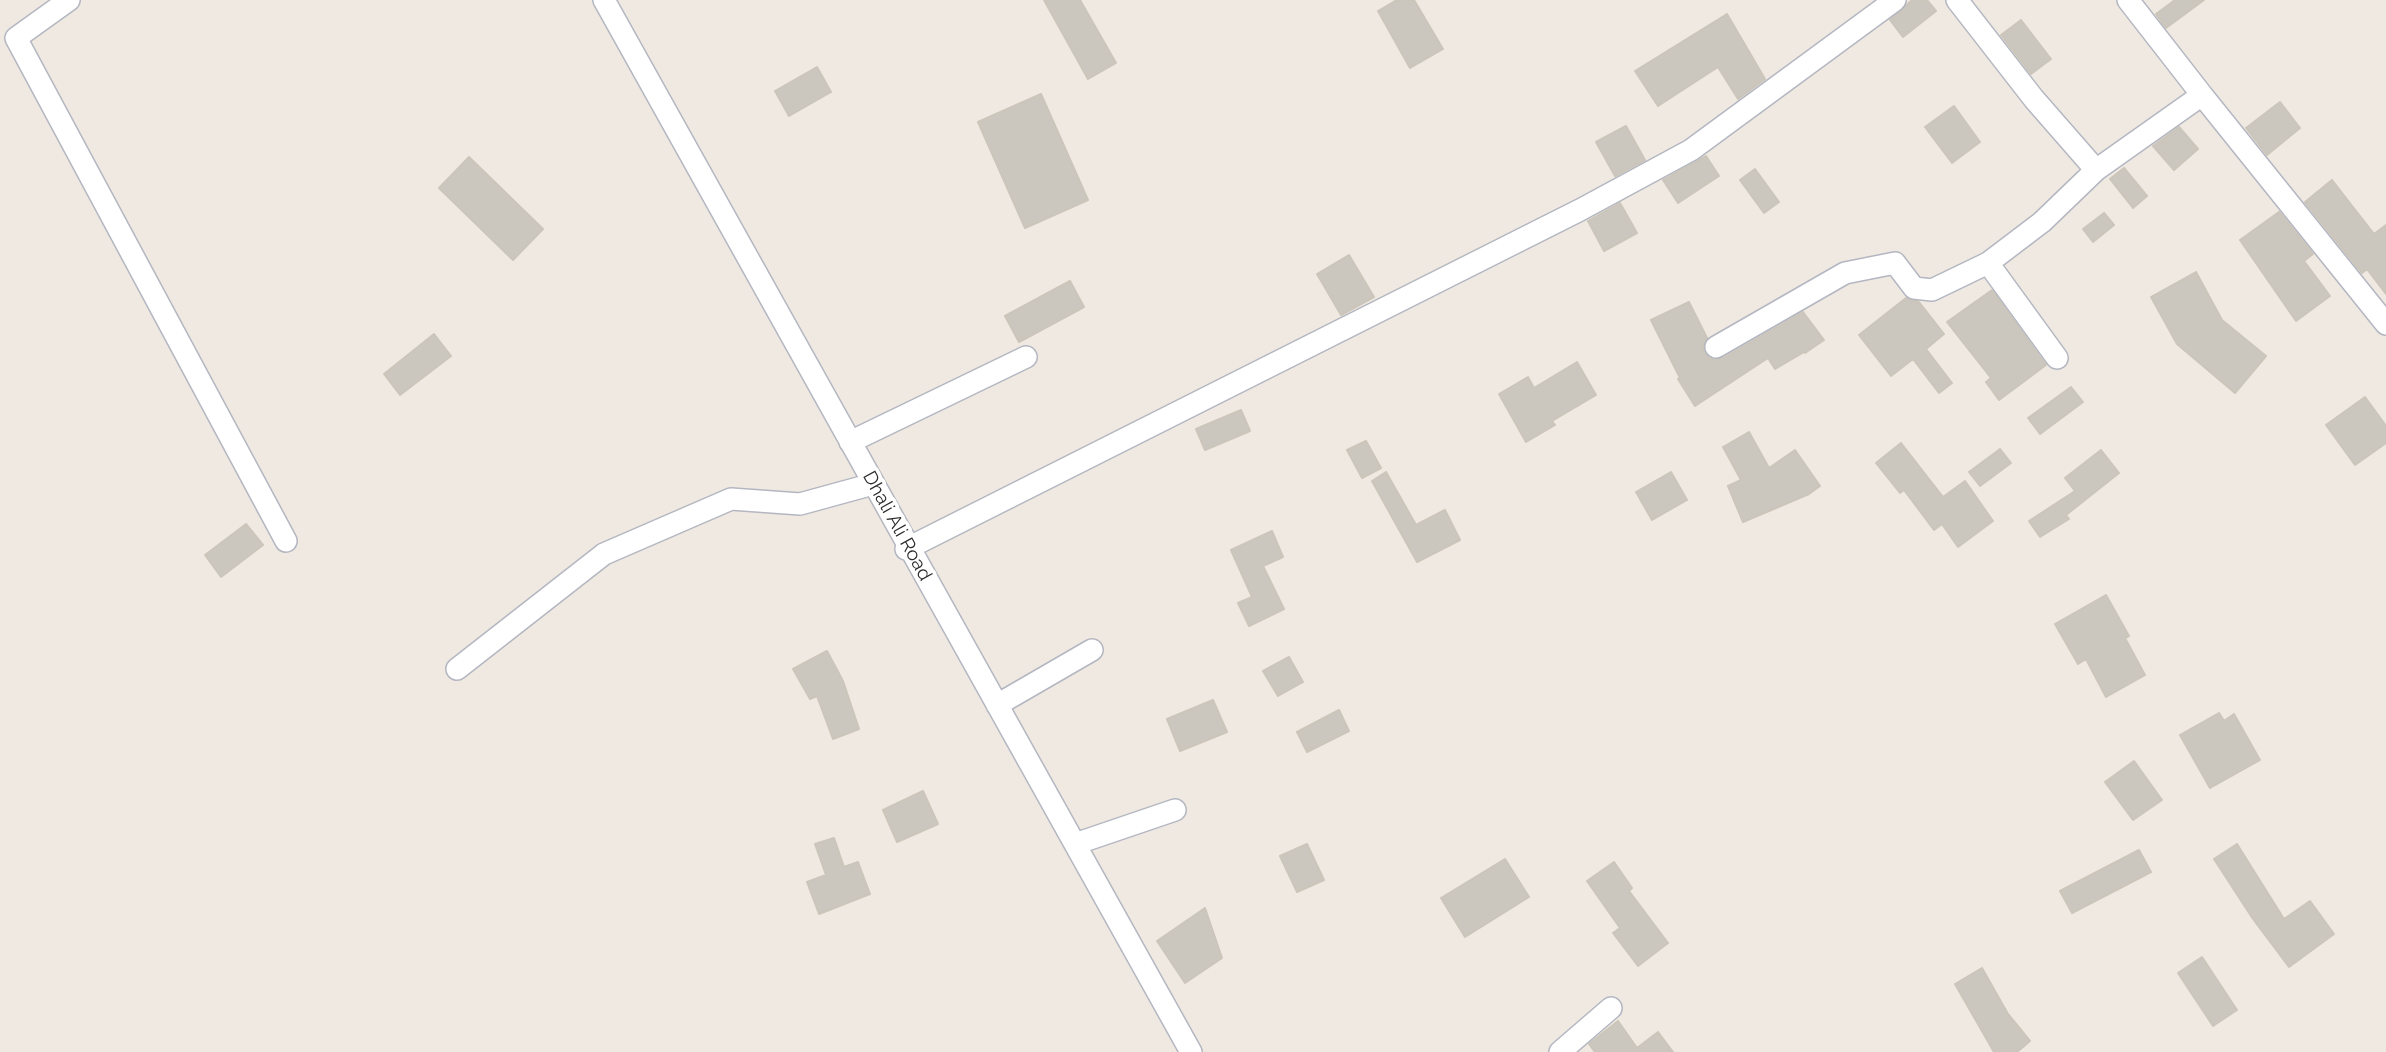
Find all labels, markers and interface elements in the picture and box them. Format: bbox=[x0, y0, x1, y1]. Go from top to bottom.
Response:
street label: Dhali Ali Road bbox=[858, 467, 936, 585]

